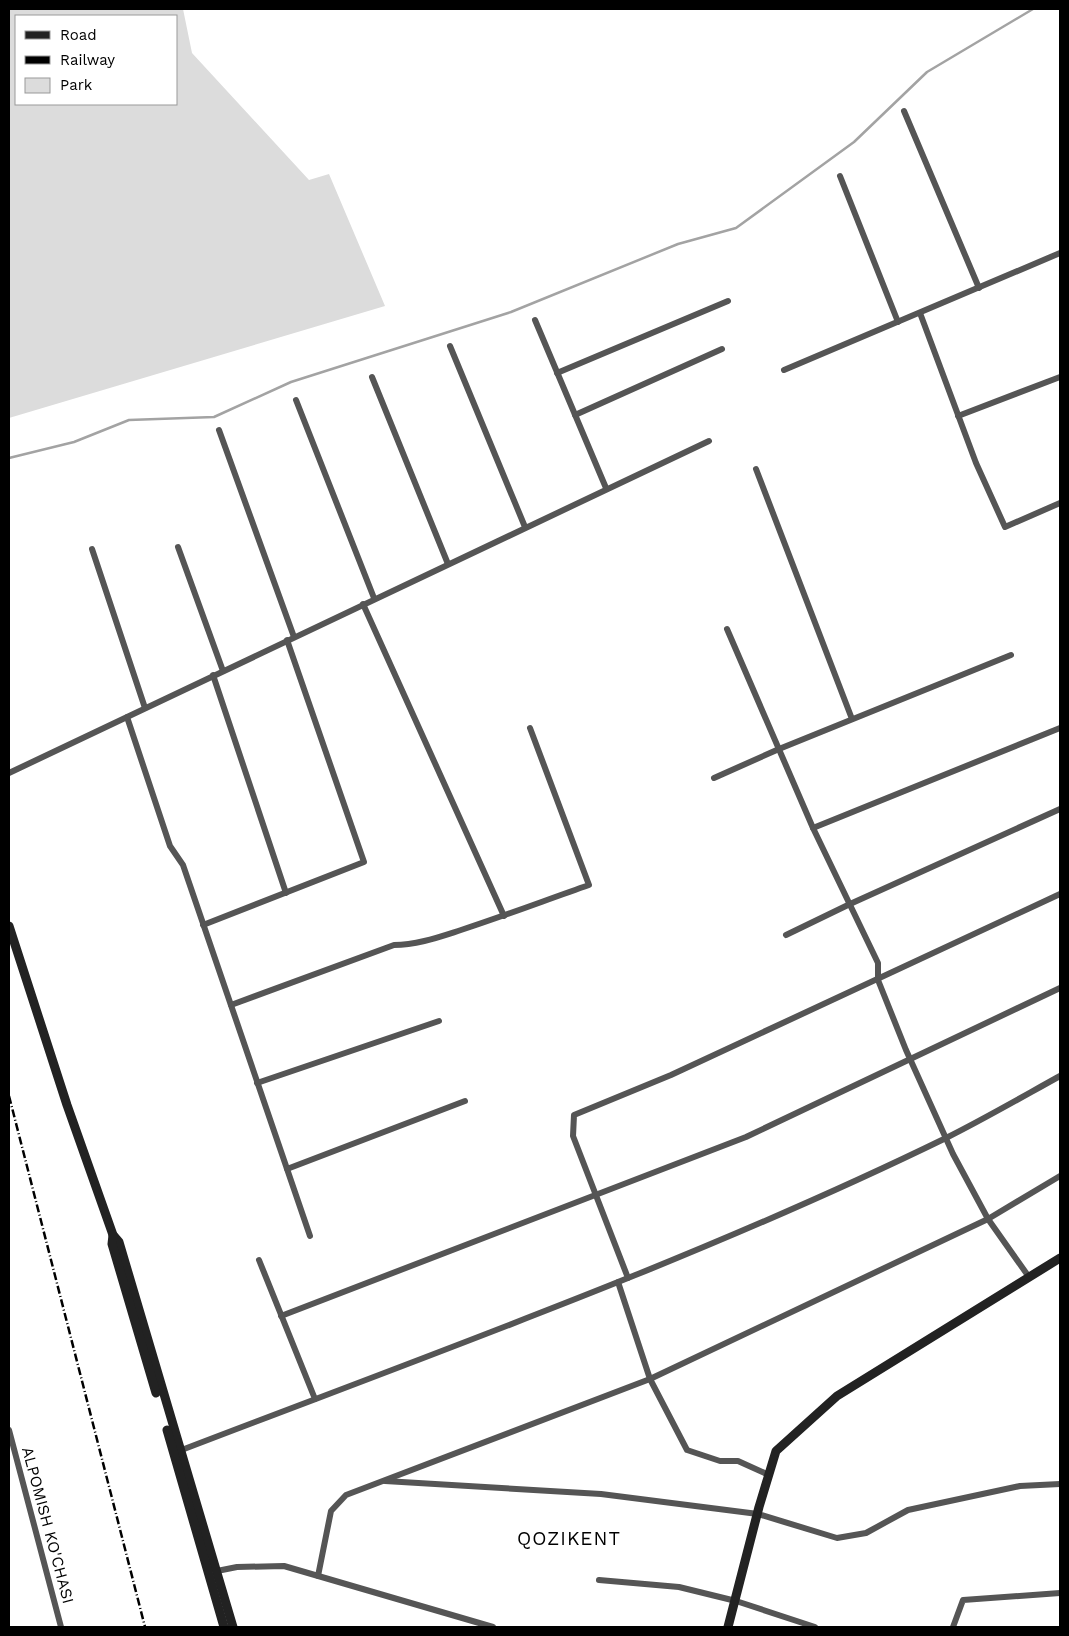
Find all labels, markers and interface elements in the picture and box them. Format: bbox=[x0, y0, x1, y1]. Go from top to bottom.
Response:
legend bbox=[15, 15, 178, 105]
text: Road bbox=[60, 26, 97, 44]
text: Railway bbox=[60, 51, 115, 69]
text: Park bbox=[60, 76, 93, 94]
street label: ALPOMISH KO'CHASI bbox=[18, 1444, 78, 1606]
district label: QOZIKENT bbox=[517, 1527, 621, 1550]

